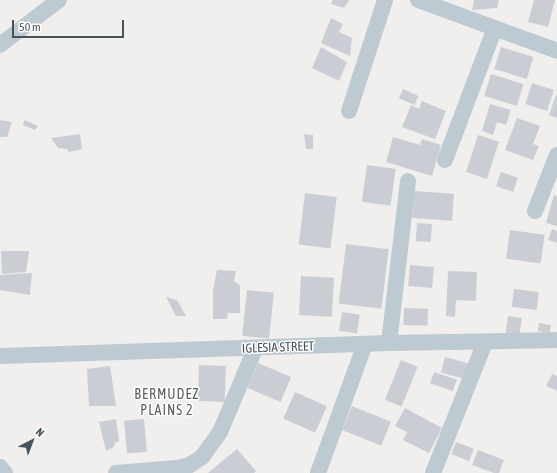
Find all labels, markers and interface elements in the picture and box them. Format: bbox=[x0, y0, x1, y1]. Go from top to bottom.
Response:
scale bar bbox=[14, 12, 126, 38]
text: 50 m bbox=[19, 20, 41, 34]
street label: IGLESIA STREET bbox=[242, 339, 314, 357]
district label: BERMUDEZ PLAINS 2 bbox=[134, 386, 200, 418]
north arrow bbox=[12, 421, 52, 461]
text: N bbox=[34, 425, 46, 439]

